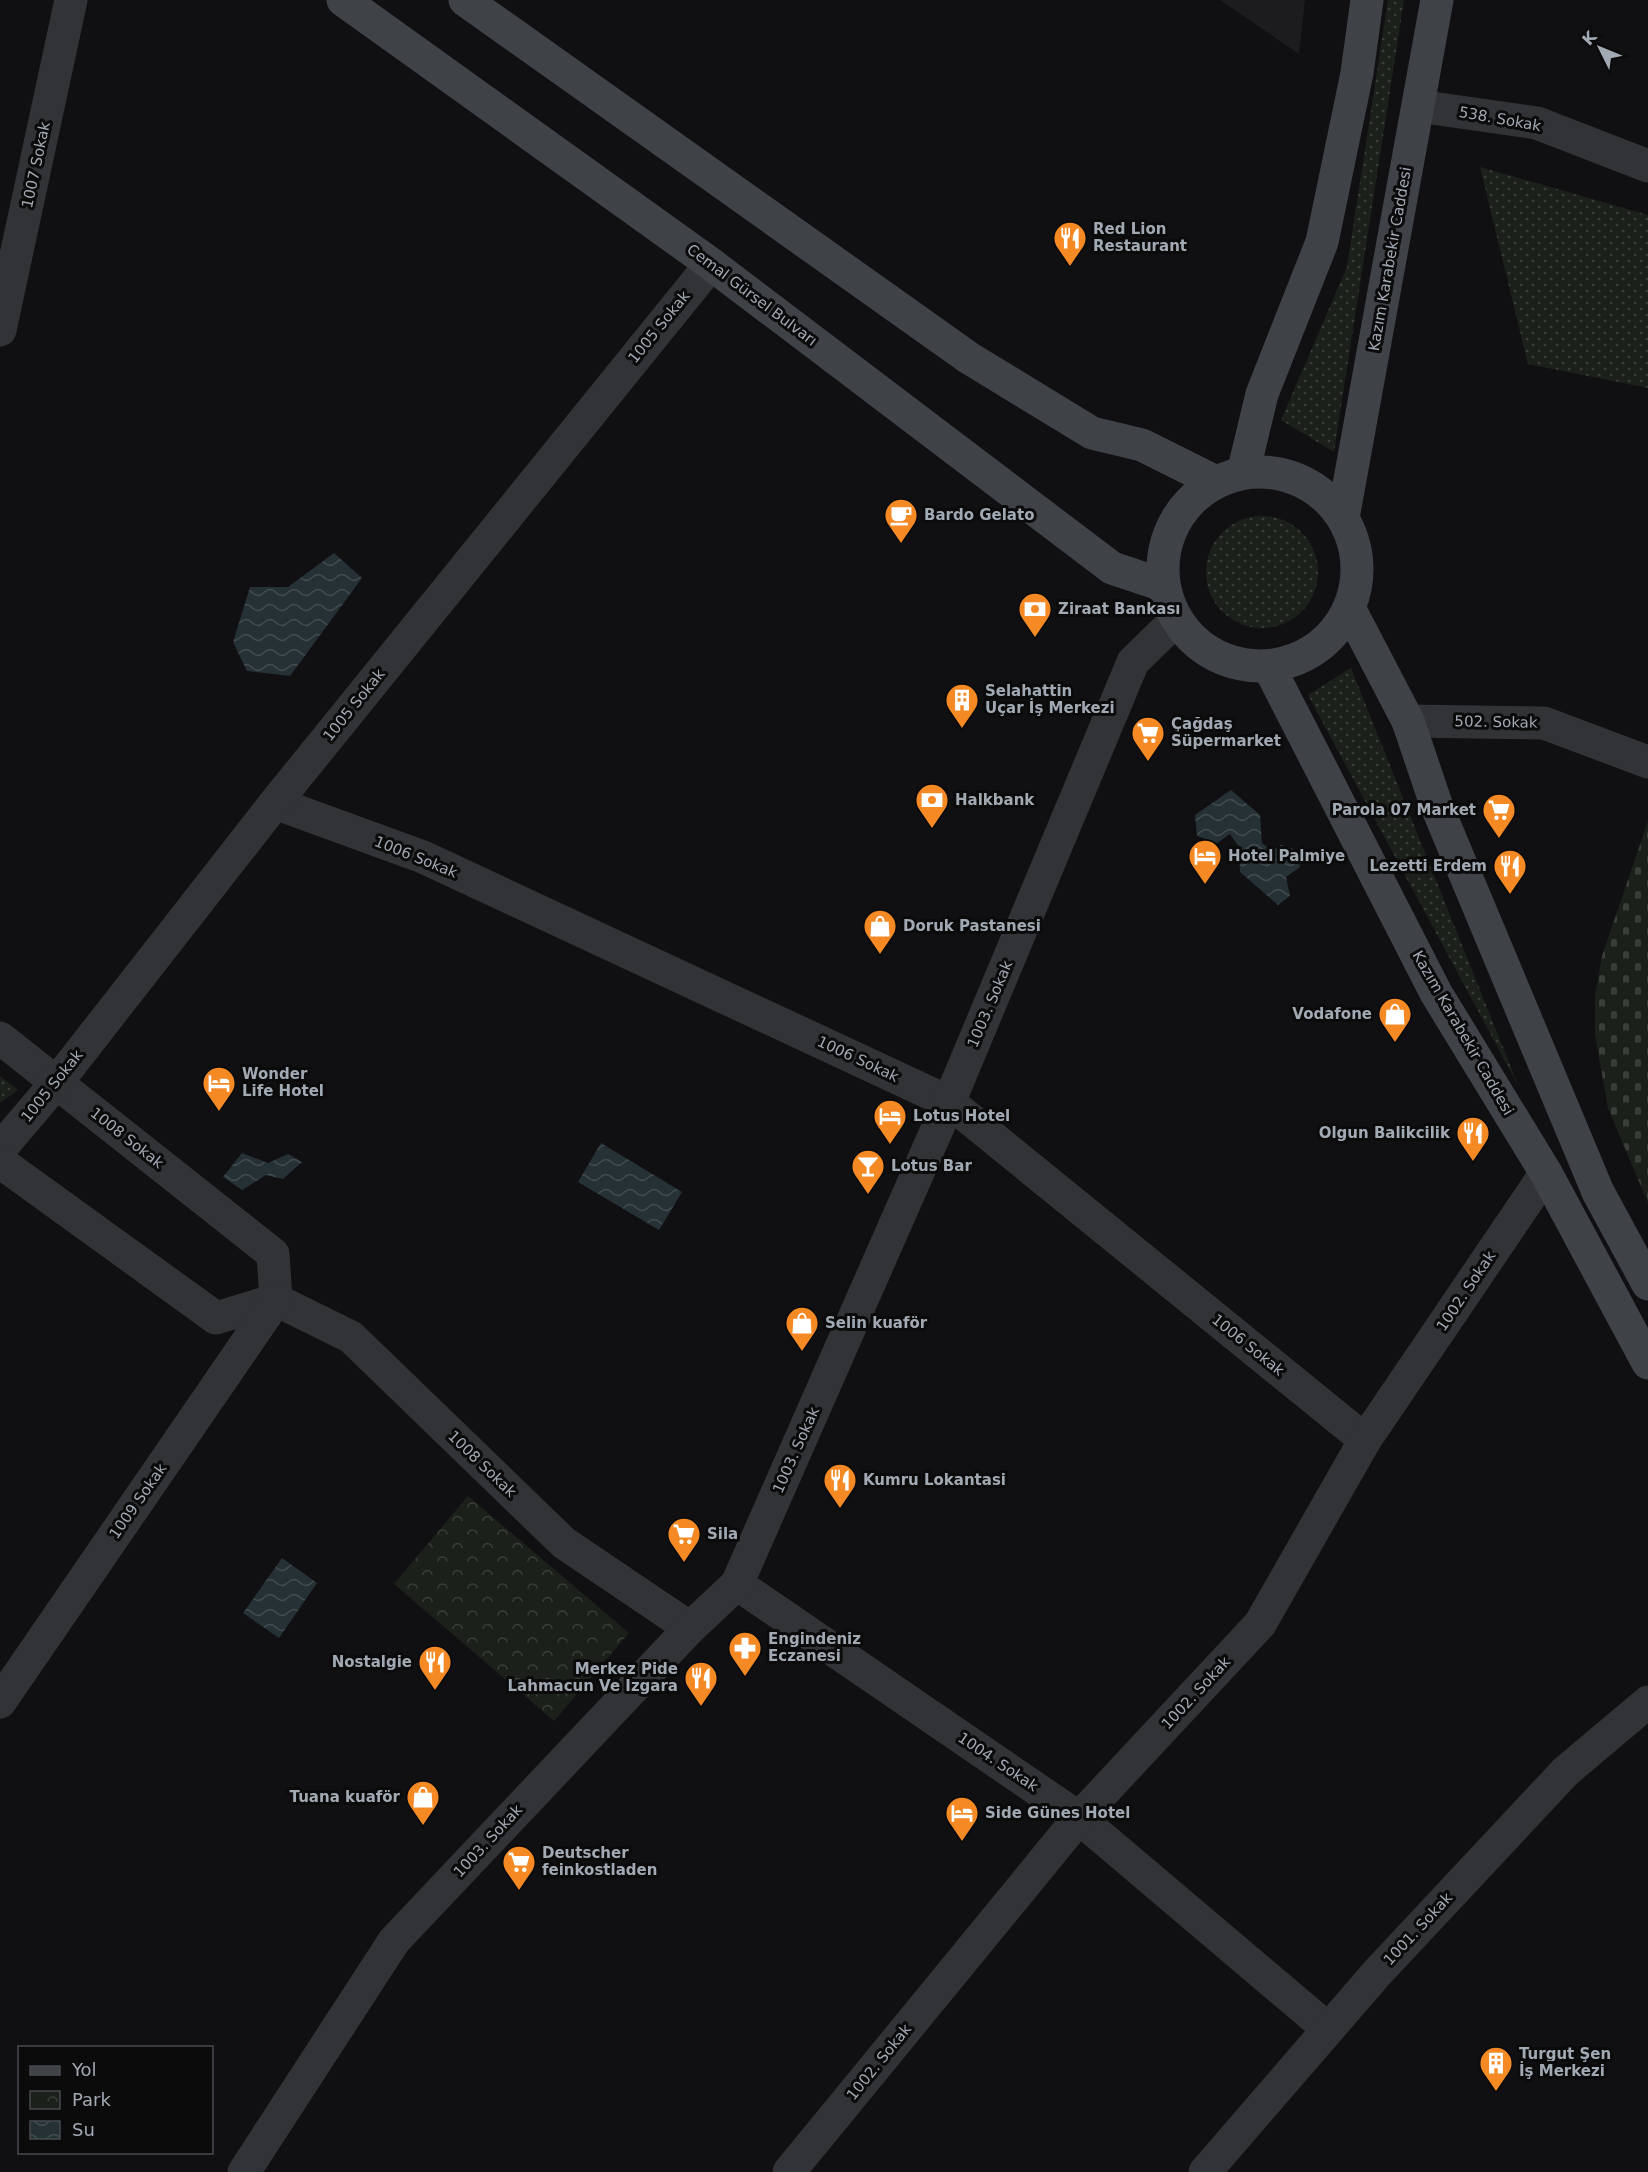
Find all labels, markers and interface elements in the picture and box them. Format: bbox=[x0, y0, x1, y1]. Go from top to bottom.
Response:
north arrow bbox=[1570, 18, 1630, 78]
text: K bbox=[1578, 27, 1601, 49]
street label: 538. Sokak bbox=[1457, 103, 1543, 135]
street label: 1007 Sokak bbox=[18, 120, 54, 210]
street label: Kazım Karabekir Caddesi bbox=[1365, 165, 1415, 353]
restaurant icon: Red Lion Restaurant bbox=[1052, 220, 1088, 267]
place label: Red Lion Restaurant bbox=[1093, 220, 1187, 255]
street label: Cemal Gürsel Bulvarı bbox=[683, 240, 821, 350]
street label: 1005 Sokak bbox=[624, 287, 694, 367]
cafe icon: Bardo Gelato bbox=[883, 497, 919, 544]
place label: Bardo Gelato bbox=[924, 506, 1034, 524]
bank icon: Ziraat Bankası bbox=[1017, 591, 1053, 638]
place label: Ziraat Bankası bbox=[1058, 600, 1180, 618]
street label: 1005 Sokak bbox=[319, 665, 389, 745]
building icon: Selahattin Uçar İş Merkezi bbox=[944, 682, 980, 729]
place label: Selahattin Uçar İş Merkezi bbox=[985, 682, 1115, 717]
street label: 502. Sokak bbox=[1454, 712, 1538, 732]
supermarket icon: Çağdaş Süpermarket bbox=[1130, 715, 1166, 762]
place label: Çağdaş Süpermarket bbox=[1171, 715, 1281, 750]
bank icon: Halkbank bbox=[914, 782, 950, 829]
place label: Halkbank bbox=[955, 791, 1035, 809]
supermarket icon: Parola 07 Market bbox=[1481, 792, 1517, 839]
place label: Parola 07 Market bbox=[1332, 801, 1476, 819]
street label: 1006 Sokak bbox=[372, 832, 460, 882]
hotel icon: Hotel Palmiye bbox=[1187, 838, 1223, 885]
place label: Hotel Palmiye bbox=[1228, 847, 1345, 865]
restaurant icon: Lezetti Erdem bbox=[1492, 848, 1528, 895]
place label: Lezetti Erdem bbox=[1369, 857, 1487, 875]
shop icon: Doruk Pastanesi bbox=[862, 908, 898, 955]
place label: Doruk Pastanesi bbox=[903, 917, 1041, 935]
street label: Kazım Karabekir Caddesi bbox=[1409, 948, 1517, 1118]
street label: 1003. Sokak bbox=[964, 958, 1017, 1050]
shop icon: Vodafone bbox=[1377, 996, 1413, 1043]
place label: Vodafone bbox=[1292, 1005, 1372, 1023]
street label: 1006 Sokak bbox=[814, 1032, 902, 1086]
street label: 1005 Sokak bbox=[17, 1046, 87, 1126]
hotel icon: Wonder Life Hotel bbox=[201, 1065, 237, 1112]
place label: Wonder Life Hotel bbox=[242, 1065, 324, 1100]
hotel icon: Lotus Hotel bbox=[872, 1098, 908, 1145]
street label: 1008 Sokak bbox=[87, 1104, 167, 1172]
place label: Lotus Hotel bbox=[913, 1107, 1010, 1125]
restaurant icon: Olgun Balikcilik bbox=[1455, 1115, 1491, 1162]
place label: Olgun Balikcilik bbox=[1319, 1124, 1451, 1142]
bar icon: Lotus Bar bbox=[850, 1148, 886, 1195]
place label: Lotus Bar bbox=[891, 1157, 972, 1175]
street label: 1002. Sokak bbox=[1433, 1247, 1500, 1334]
shop icon: Selin kuaför bbox=[784, 1305, 820, 1352]
street label: 1006 Sokak bbox=[1208, 1310, 1288, 1380]
place label: Selin kuaför bbox=[825, 1314, 928, 1332]
street label: 1003. Sokak bbox=[769, 1404, 823, 1496]
street label: 1008 Sokak bbox=[444, 1427, 520, 1501]
street label: 1009 Sokak bbox=[105, 1460, 171, 1542]
restaurant icon: Kumru Lokantasi bbox=[822, 1462, 858, 1509]
place label: Kumru Lokantasi bbox=[863, 1471, 1006, 1489]
supermarket icon: Sila bbox=[666, 1516, 702, 1563]
place label: Sila bbox=[707, 1525, 738, 1543]
pharmacy icon: Engindeniz Eczanesi bbox=[727, 1630, 763, 1677]
place label: Engindeniz Eczanesi bbox=[768, 1630, 861, 1665]
restaurant icon: Nostalgie bbox=[417, 1644, 453, 1691]
place label: Nostalgie bbox=[332, 1653, 412, 1671]
street label: 1002. Sokak bbox=[1158, 1653, 1234, 1733]
place label: Merkez Pide Lahmacun Ve Izgara bbox=[508, 1660, 678, 1695]
restaurant icon: Merkez Pide Lahmacun Ve Izgara bbox=[683, 1660, 719, 1707]
street label: 1004. Sokak bbox=[955, 1729, 1042, 1796]
shop icon: Tuana kuaför bbox=[405, 1779, 441, 1826]
place label: Tuana kuaför bbox=[290, 1788, 401, 1806]
hotel icon: Side Günes Hotel bbox=[944, 1795, 980, 1842]
street label: 1003. Sokak bbox=[450, 1801, 526, 1881]
place label: Side Günes Hotel bbox=[985, 1804, 1130, 1822]
supermarket icon: Deutscher feinkostladen bbox=[501, 1844, 537, 1891]
place label: Deutscher feinkostladen bbox=[542, 1844, 657, 1879]
street label: 1001. Sokak bbox=[1380, 1889, 1456, 1969]
street label: 1002. Sokak bbox=[843, 2020, 915, 2104]
building icon: Turgut Şen İş Merkezi bbox=[1478, 2045, 1514, 2092]
place label: Turgut Şen İş Merkezi bbox=[1519, 2045, 1611, 2080]
legend bbox=[18, 2046, 213, 2154]
text: Yol bbox=[71, 2059, 97, 2080]
text: Park bbox=[72, 2089, 111, 2110]
text: Su bbox=[72, 2119, 95, 2140]

